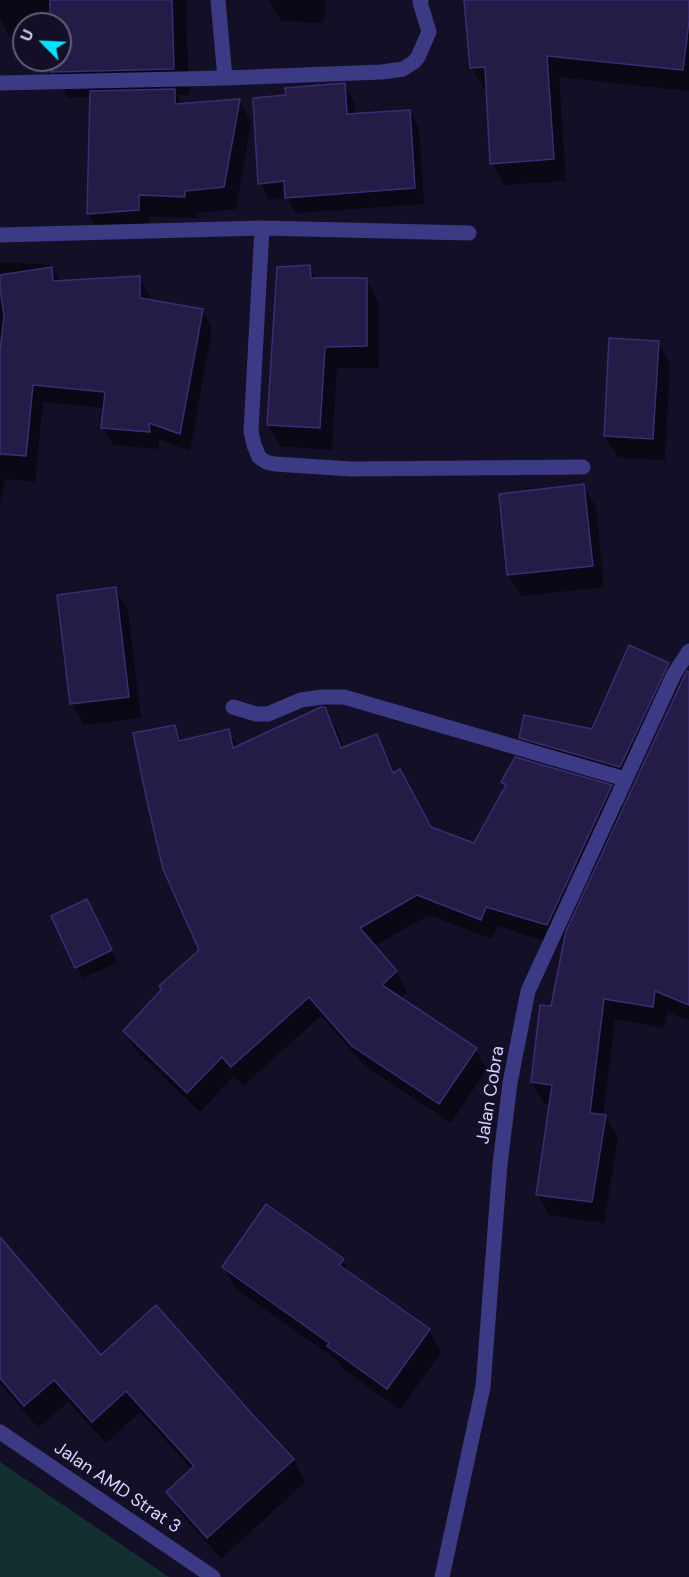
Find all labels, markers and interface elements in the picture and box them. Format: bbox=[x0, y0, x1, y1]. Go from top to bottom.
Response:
north arrow bbox=[12, 12, 72, 72]
text: U bbox=[15, 26, 39, 45]
street label: Jalan Cobra bbox=[473, 1044, 509, 1146]
street label: Jalan AMD Strat 3 bbox=[50, 1438, 184, 1538]

